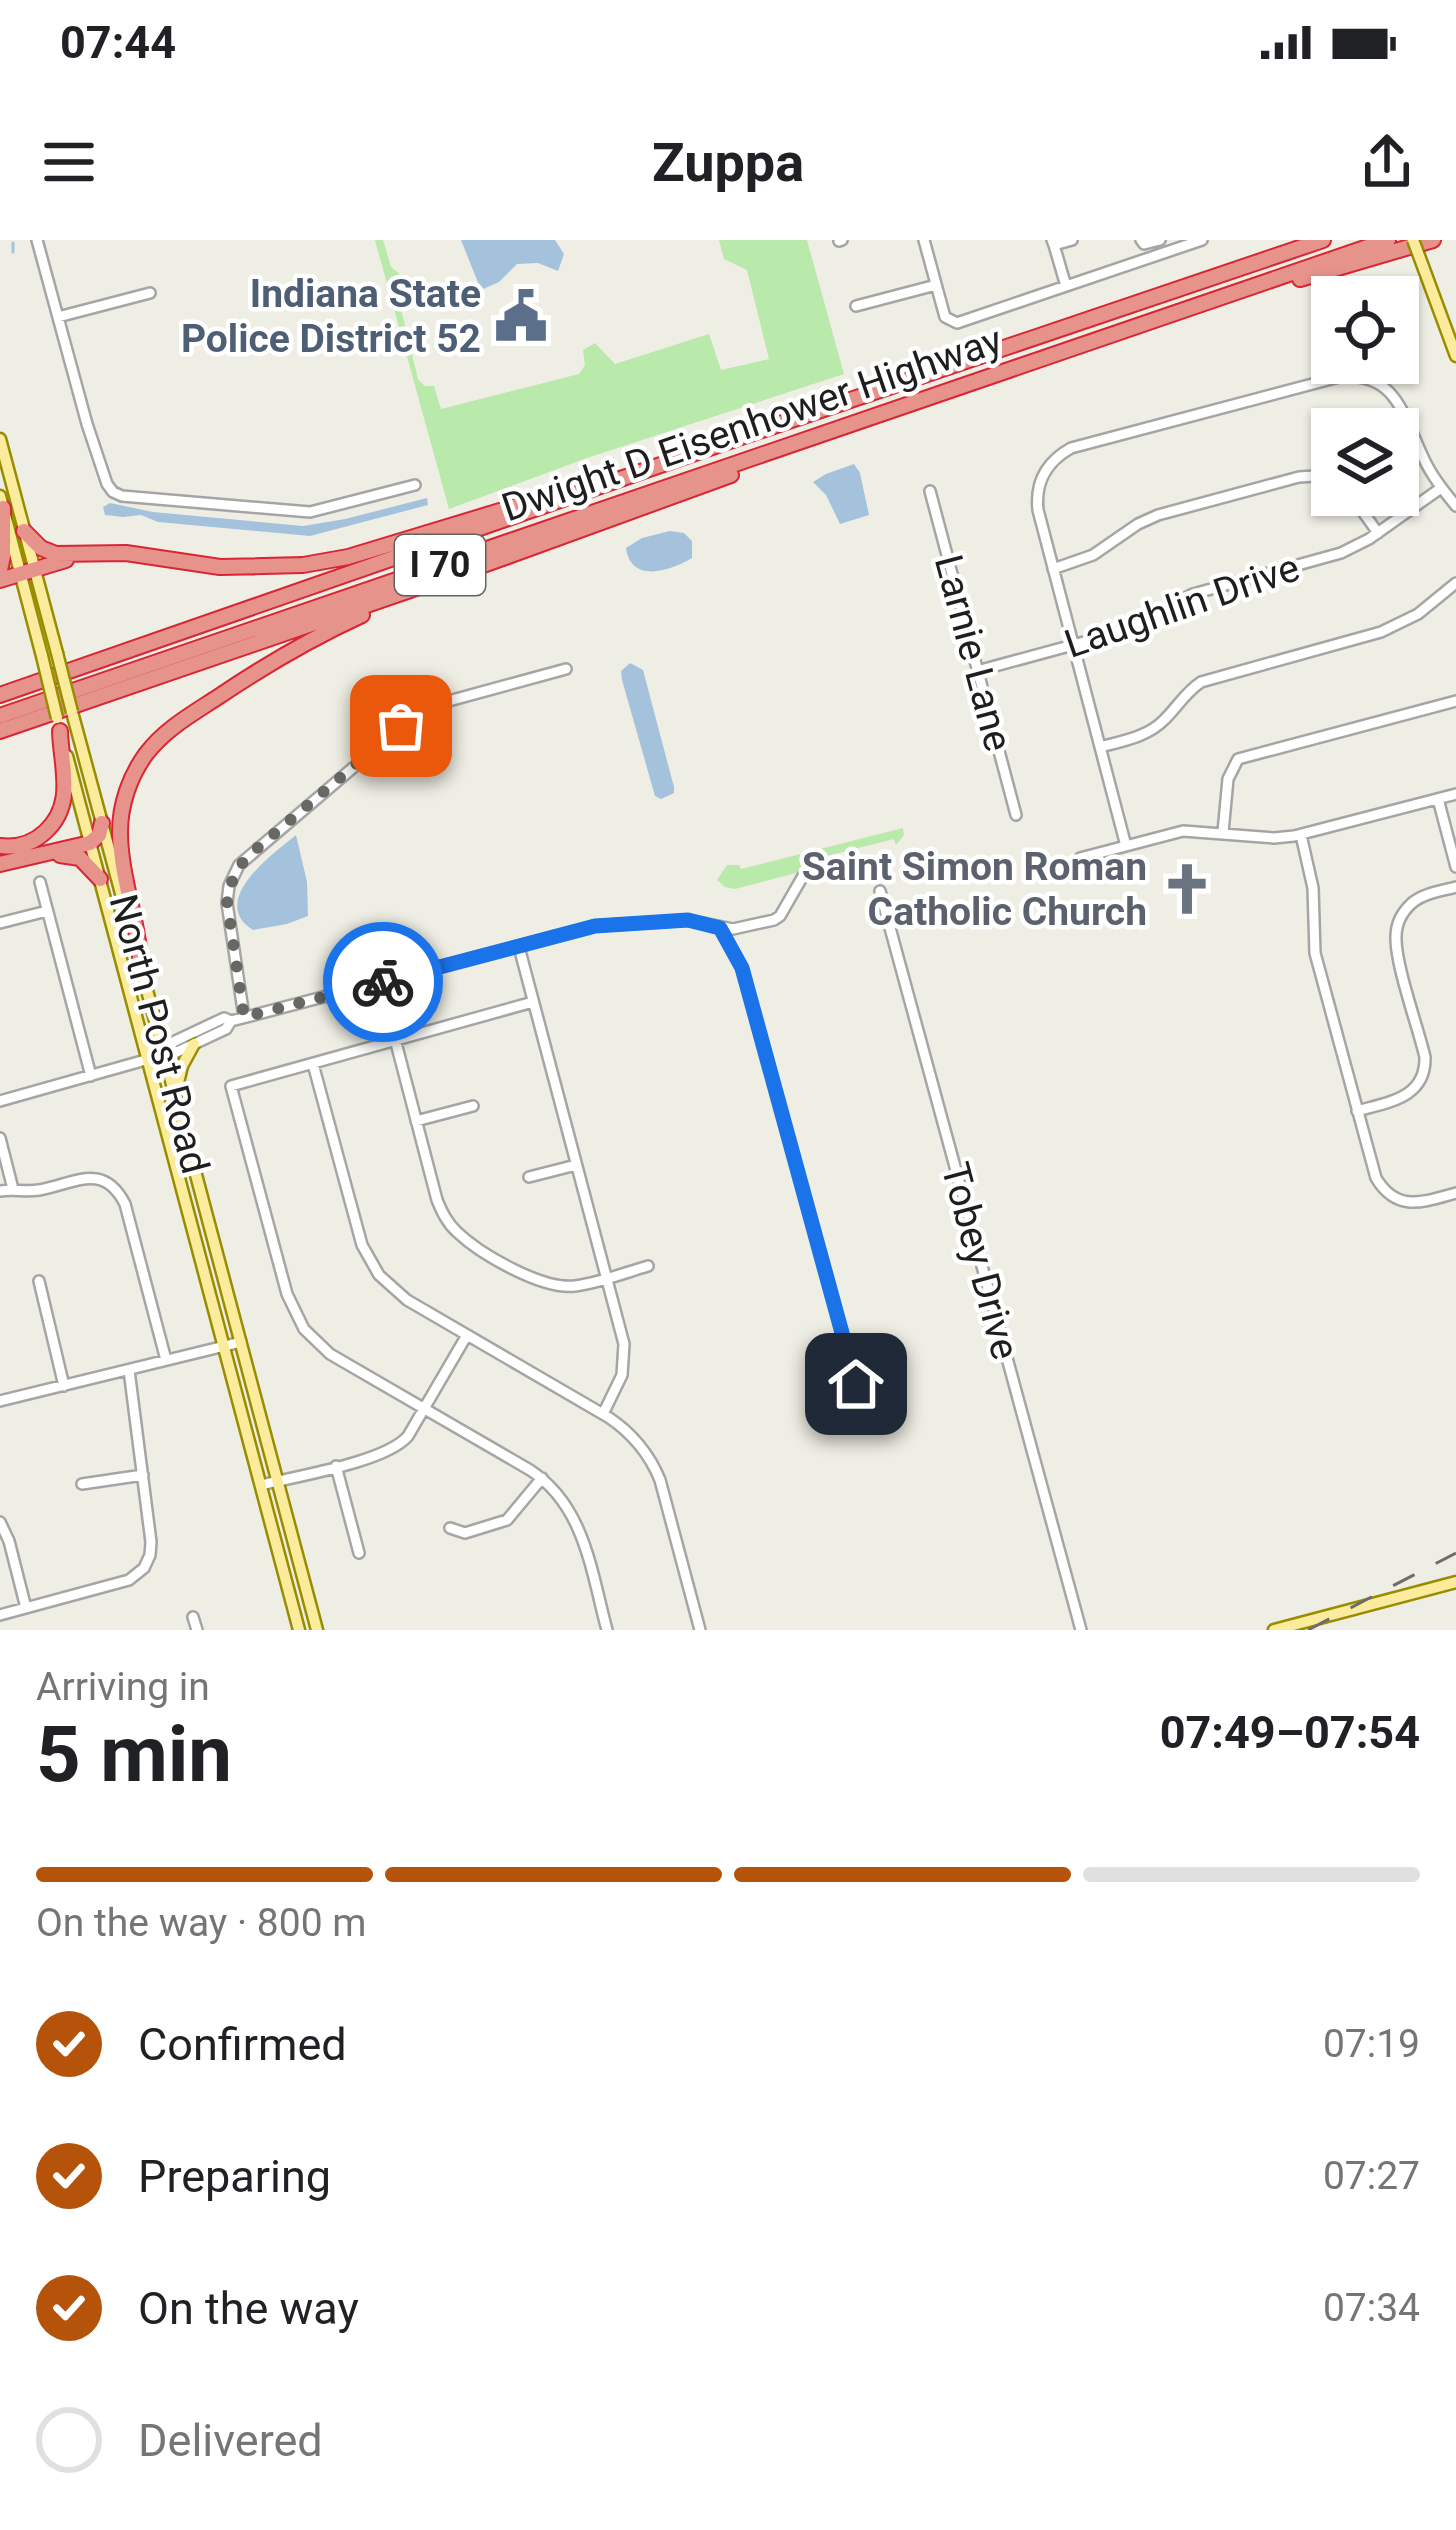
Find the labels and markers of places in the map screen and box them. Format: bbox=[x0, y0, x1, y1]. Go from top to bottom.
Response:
place label: Indiana State Police District 52 bbox=[181, 271, 481, 362]
public building icon: Indiana State Police District 52 bbox=[492, 287, 550, 345]
pin bbox=[350, 675, 452, 777]
place label: Saint Simon Roman Catholic Church bbox=[802, 844, 1147, 935]
church icon: Saint Simon Roman Catholic Church bbox=[1158, 860, 1216, 918]
pin bbox=[805, 1333, 907, 1435]

